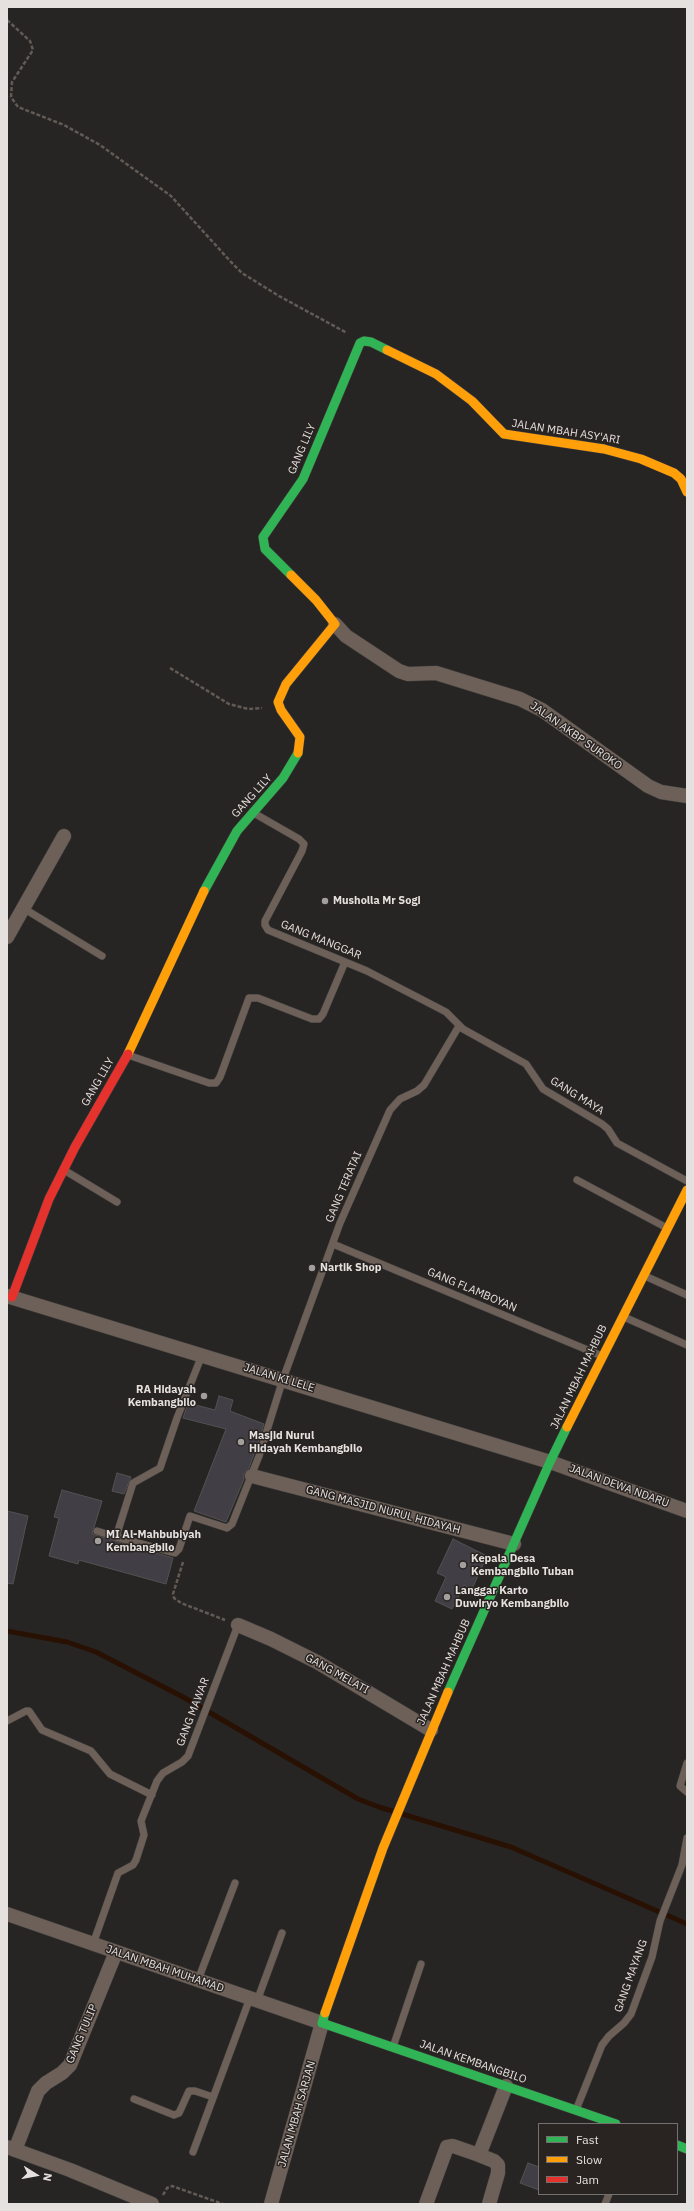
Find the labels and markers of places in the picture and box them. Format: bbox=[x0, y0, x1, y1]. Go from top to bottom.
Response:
place label: Musholla Mr Sogi bbox=[333, 894, 421, 908]
marker: Musholla Mr Sogi bbox=[320, 896, 330, 906]
place label: Nartik Shop bbox=[320, 1261, 381, 1275]
marker: Nartik Shop bbox=[307, 1263, 317, 1273]
place label: RA Hidayah Kembangbilo bbox=[128, 1383, 196, 1409]
marker: RA Hidayah Kembangbilo bbox=[199, 1391, 209, 1401]
place label: Masjid Nurul Hidayah Kembangbilo bbox=[249, 1429, 362, 1455]
marker: Masjid Nurul Hidayah Kembangbilo bbox=[236, 1437, 246, 1447]
place label: MI Al-Mahbubiyah Kembangbilo bbox=[106, 1528, 201, 1554]
marker: MI Al-Mahbubiyah Kembangbilo bbox=[93, 1536, 103, 1546]
place label: Kepala Desa Kembangbilo Tuban bbox=[471, 1552, 574, 1578]
marker: Kepala Desa Kembangbilo Tuban bbox=[458, 1560, 468, 1570]
place label: Langgar Karto Duwiryo Kembangbilo bbox=[455, 1584, 569, 1610]
marker: Langgar Karto Duwiryo Kembangbilo bbox=[442, 1592, 452, 1602]

